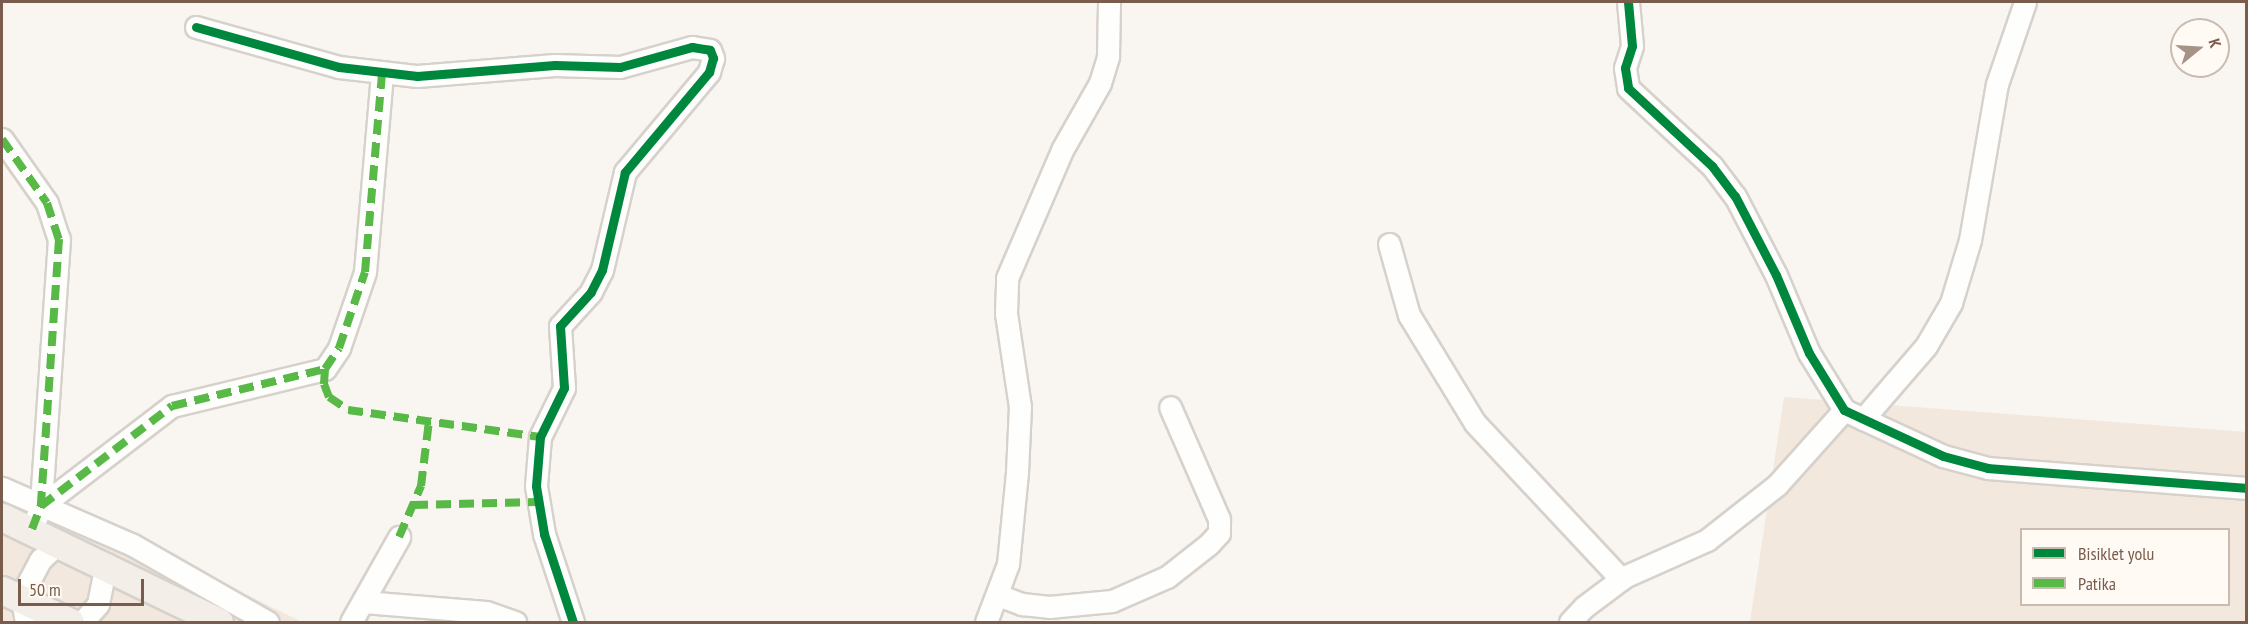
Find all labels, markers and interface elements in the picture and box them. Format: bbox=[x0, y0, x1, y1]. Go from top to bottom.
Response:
north arrow bbox=[2170, 18, 2230, 78]
text: K bbox=[2204, 36, 2226, 50]
legend bbox=[2020, 528, 2230, 606]
text: Bisiklet yolu bbox=[2078, 542, 2154, 565]
scale bar bbox=[21, 567, 147, 605]
text: Patika bbox=[2078, 572, 2116, 595]
text: 50 m bbox=[29, 578, 61, 601]

